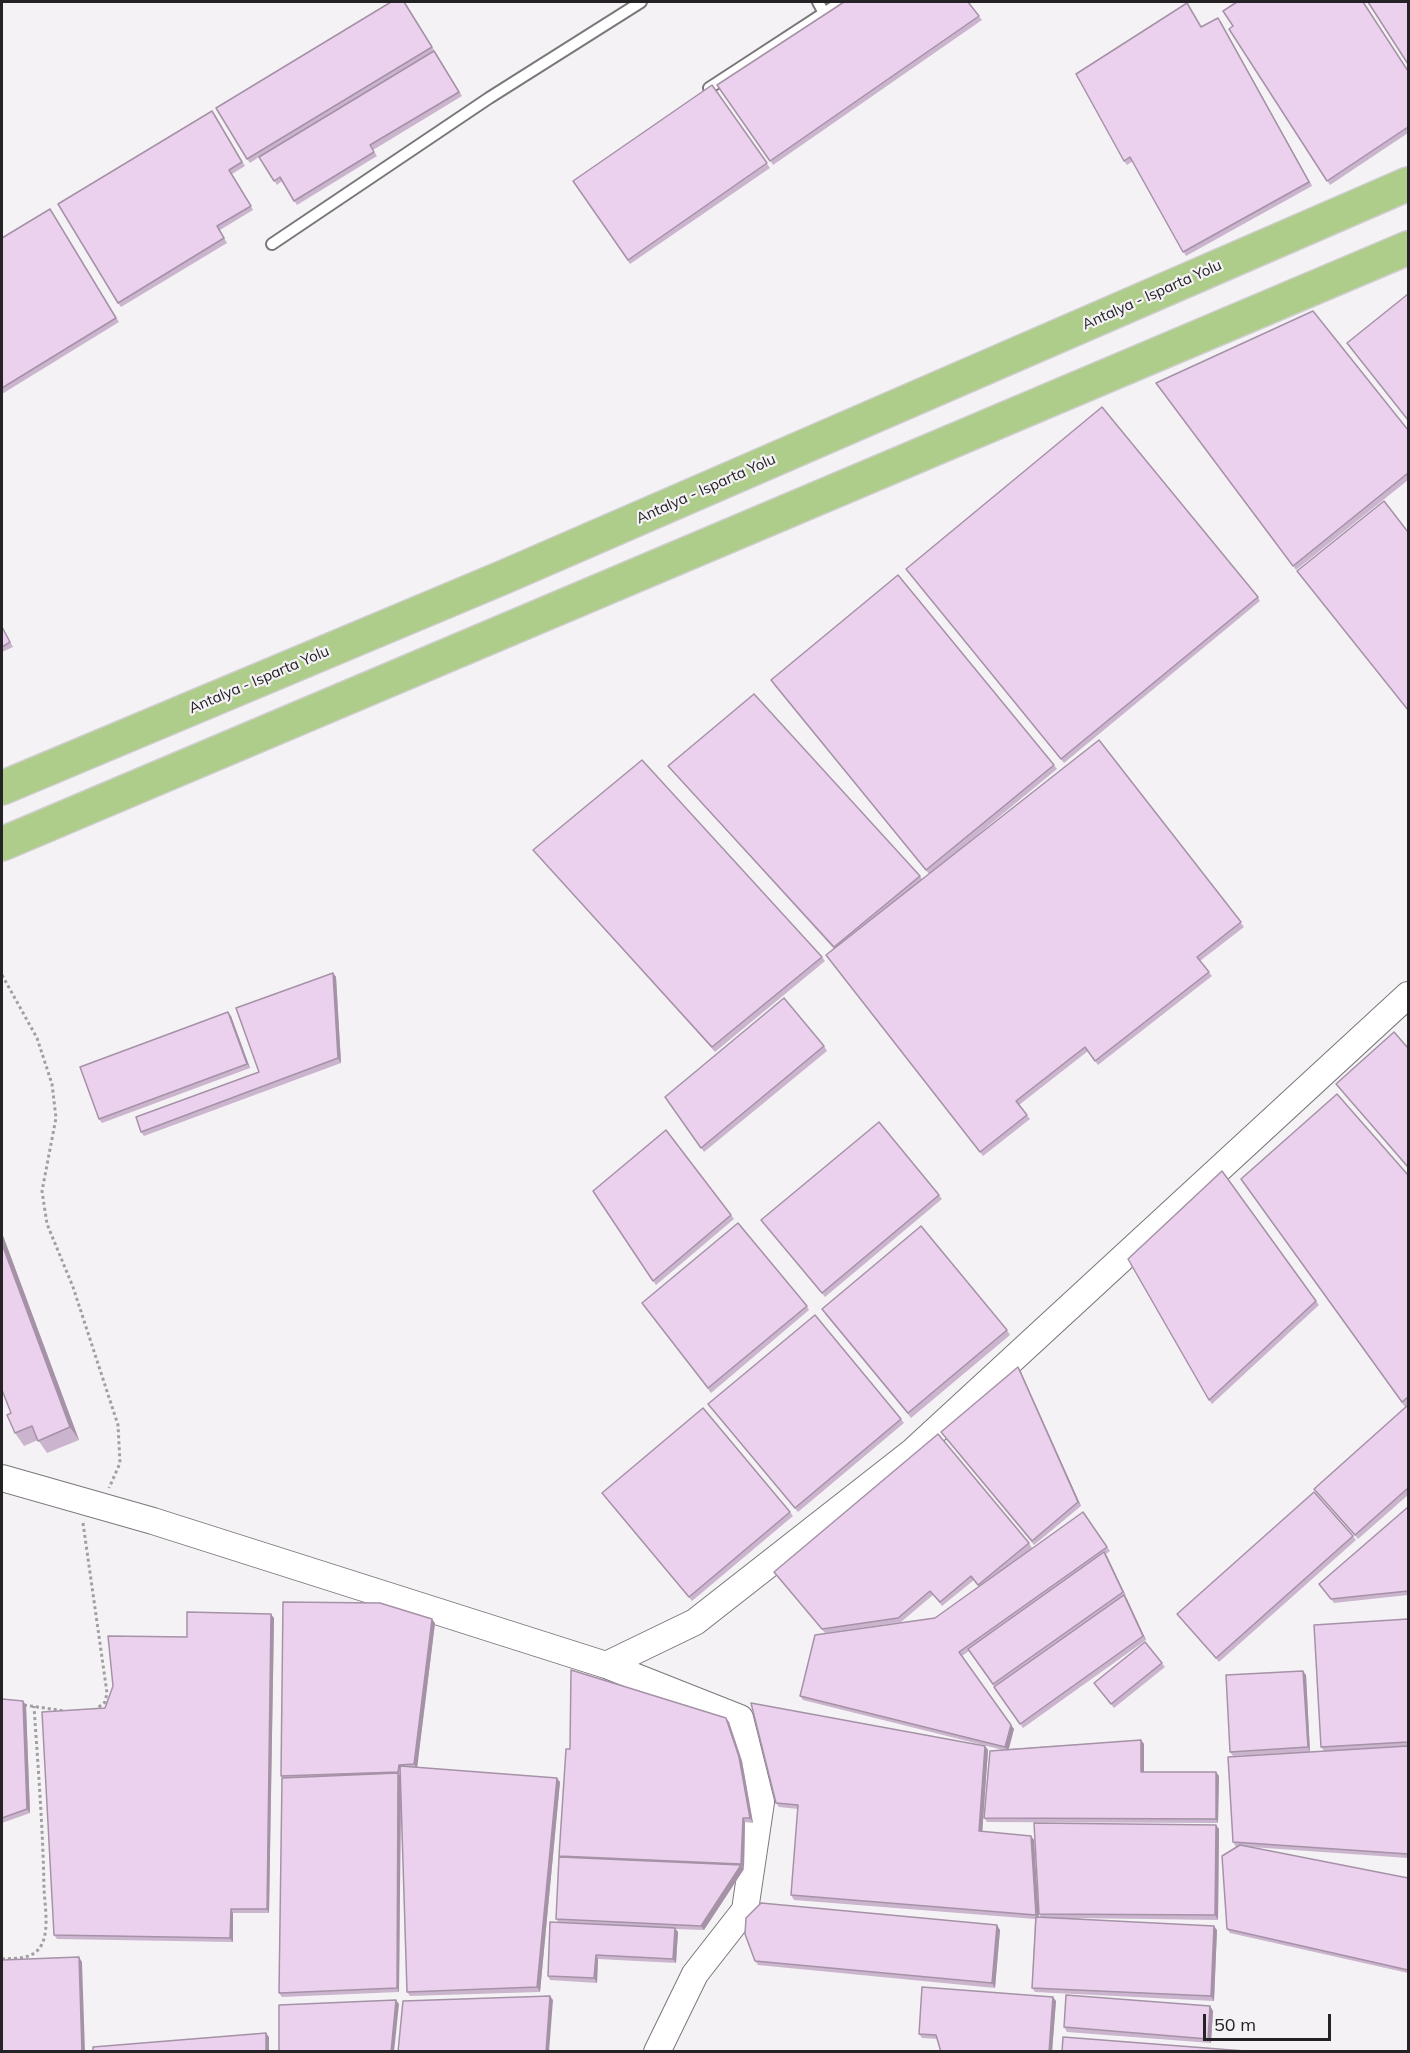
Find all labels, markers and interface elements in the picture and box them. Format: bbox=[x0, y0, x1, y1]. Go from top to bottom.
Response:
street label: Antalya - Isparta Yolu bbox=[1079, 256, 1225, 334]
street label: Antalya - Isparta Yolu bbox=[633, 450, 779, 528]
street label: Antalya - Isparta Yolu bbox=[186, 642, 332, 718]
scale bar bbox=[1206, 2002, 1334, 2040]
text: 50 m bbox=[1214, 2013, 1256, 2036]

